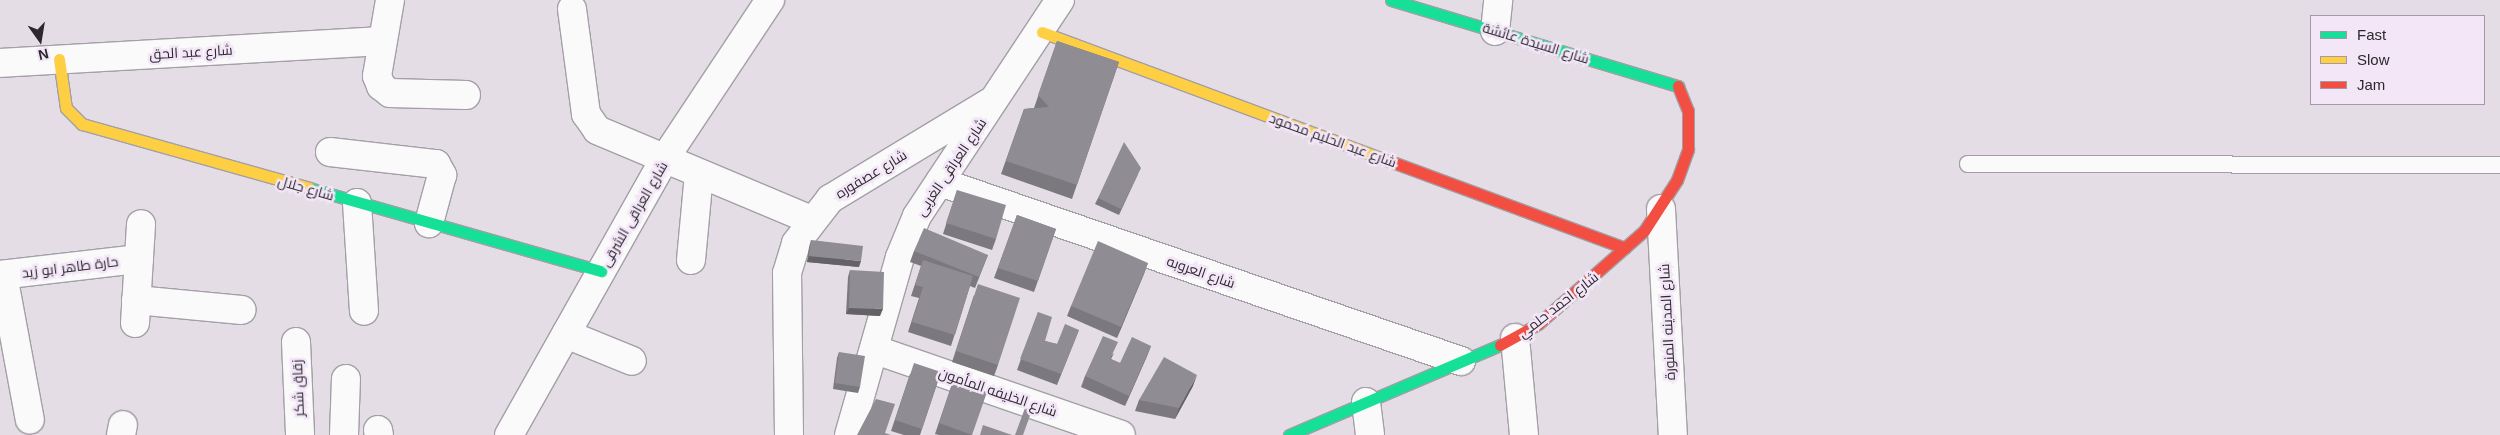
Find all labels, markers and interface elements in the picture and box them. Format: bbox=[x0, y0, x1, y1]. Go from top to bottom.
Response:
north arrow bbox=[15, 15, 65, 65]
legend bbox=[2310, 15, 2485, 105]
street label: شارع السيدة عائشة bbox=[1481, 19, 1591, 67]
text: Fast bbox=[2357, 26, 2386, 43]
street label: شارع عبد الحق bbox=[149, 41, 233, 63]
text: N bbox=[37, 46, 50, 64]
text: Slow bbox=[2357, 51, 2390, 68]
text: Jam bbox=[2357, 76, 2385, 93]
street label: شارع عبد الحليم محمود bbox=[1267, 109, 1399, 171]
street label: شارع العراقى الغربى bbox=[912, 115, 990, 219]
street label: شارع عصفوره bbox=[832, 146, 910, 202]
street label: شارع العراقى الشرقى bbox=[597, 158, 671, 270]
street label: شارع جلال bbox=[276, 172, 336, 204]
street label: شارع العروبه bbox=[1165, 252, 1237, 292]
street label: حارة طاهر ابو زيد bbox=[21, 253, 119, 281]
street label: شارع المدينه المنورة bbox=[1656, 263, 1678, 381]
street label: شارع احمد حلمي bbox=[1515, 268, 1601, 342]
street label: زقاق شكر bbox=[289, 359, 307, 417]
street label: شارع الخليفه المأمون bbox=[937, 364, 1059, 420]

